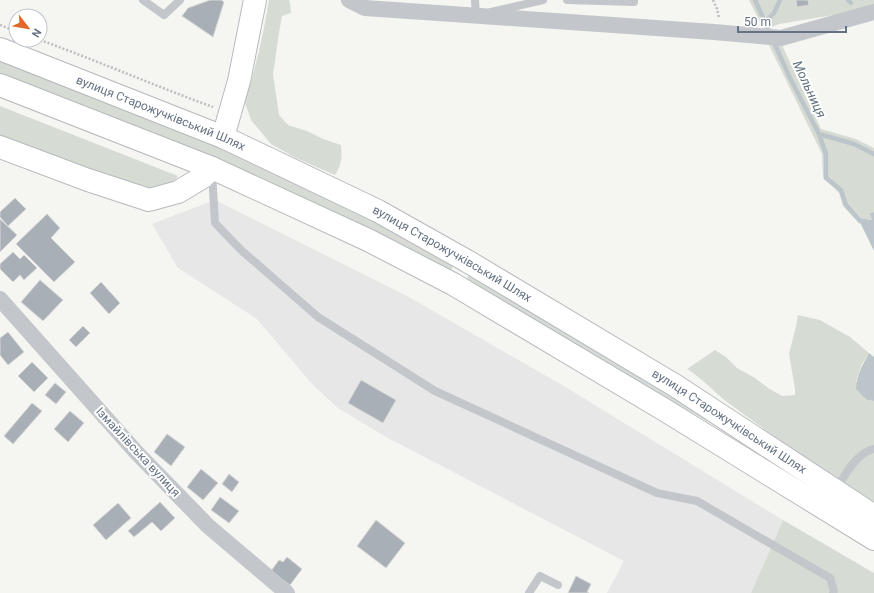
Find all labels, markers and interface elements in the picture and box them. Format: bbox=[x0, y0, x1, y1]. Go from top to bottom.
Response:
north arrow bbox=[8, 8, 48, 48]
scale bar bbox=[738, 8, 846, 34]
text: 50 m bbox=[744, 15, 771, 29]
text: N bbox=[28, 26, 44, 40]
water label: Мольниця bbox=[790, 58, 829, 120]
street label: вулиця Старожучківський Шлях bbox=[74, 73, 248, 154]
street label: вулиця Старожучківський Шлях bbox=[370, 203, 534, 305]
street label: вулиця Старожучківський Шлях bbox=[650, 366, 809, 477]
street label: Ізмайлівська вулиця bbox=[93, 404, 183, 500]

